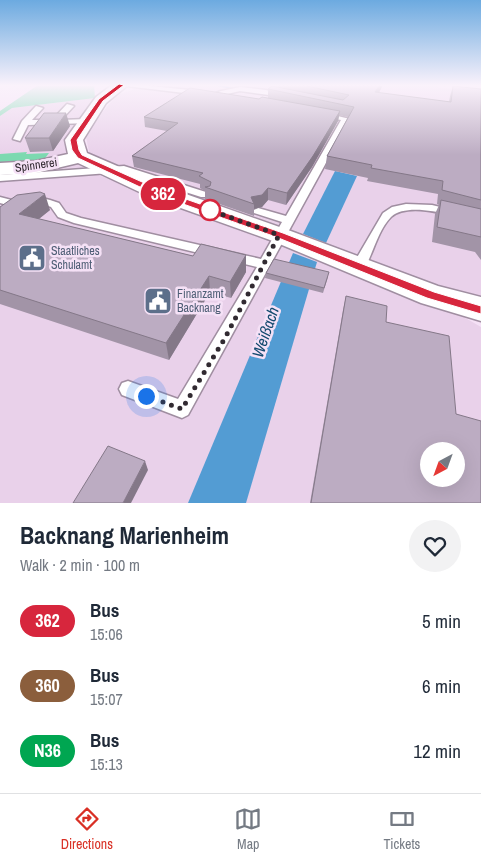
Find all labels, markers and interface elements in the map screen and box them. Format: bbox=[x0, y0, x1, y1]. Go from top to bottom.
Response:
street label: Spinnerei bbox=[14, 154, 58, 176]
line badge: 362 bbox=[134, 178, 192, 210]
text: 362 bbox=[151, 181, 175, 206]
unlabelled marker bbox=[199, 199, 221, 221]
public building icon: Staatliches Schulamt bbox=[17, 243, 47, 273]
place label: Staatliches Schulamt bbox=[51, 243, 100, 273]
public building icon: Finanzamt Backnang bbox=[143, 286, 173, 316]
place label: Finanzamt Backnang bbox=[177, 286, 224, 316]
water label: Weißach bbox=[246, 304, 284, 360]
your location bbox=[134, 384, 159, 409]
north arrow bbox=[420, 442, 465, 488]
map controls bbox=[420, 442, 465, 487]
text: Backnang Marienheim bbox=[20, 519, 229, 551]
button: heart bbox=[409, 520, 461, 572]
text: Walk · 2 min · 100 m bbox=[20, 554, 140, 576]
text: Bus bbox=[90, 597, 119, 623]
text: 362 bbox=[35, 608, 60, 633]
text: 5 min bbox=[422, 608, 461, 634]
text: 15:06 bbox=[90, 623, 123, 645]
text: Bus bbox=[90, 662, 119, 688]
text: 360 bbox=[35, 673, 60, 698]
text: 6 min bbox=[422, 673, 461, 699]
text: 15:07 bbox=[90, 688, 123, 710]
text: Bus bbox=[90, 727, 119, 753]
text: N36 bbox=[34, 738, 61, 763]
text: 12 min bbox=[413, 738, 461, 764]
text: 15:13 bbox=[90, 753, 123, 775]
tab: Directions bbox=[61, 805, 113, 853]
tab: Map bbox=[234, 805, 262, 853]
tab: Tickets bbox=[384, 805, 420, 853]

